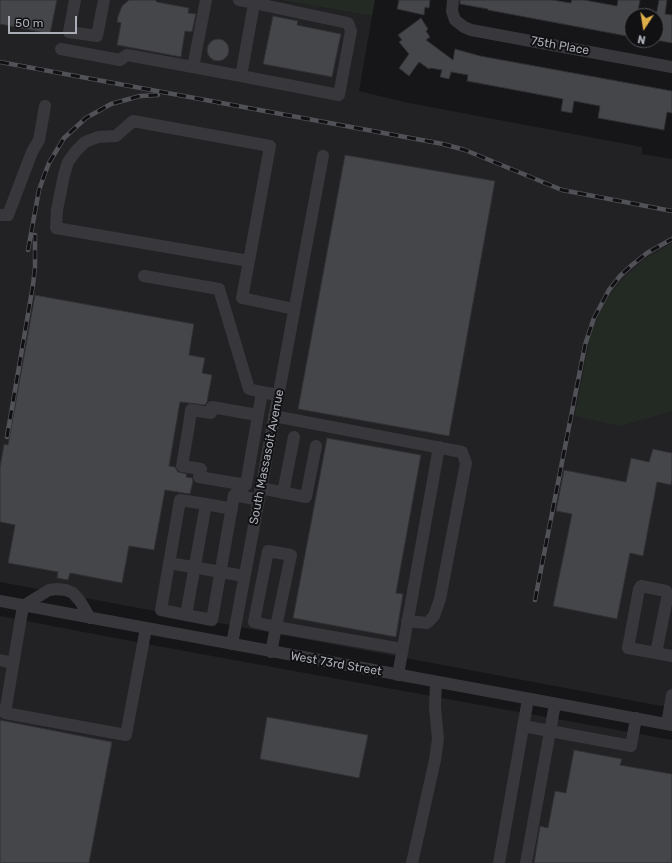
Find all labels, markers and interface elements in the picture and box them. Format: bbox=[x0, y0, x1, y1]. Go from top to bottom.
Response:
scale bar bbox=[10, 8, 79, 34]
north arrow bbox=[624, 8, 664, 48]
text: 50 m bbox=[15, 16, 43, 30]
text: N bbox=[636, 32, 647, 46]
street label: 75th Place bbox=[530, 34, 590, 58]
street label: South Massasoit Avenue bbox=[247, 388, 287, 526]
street label: West 73rd Street bbox=[289, 649, 383, 679]

